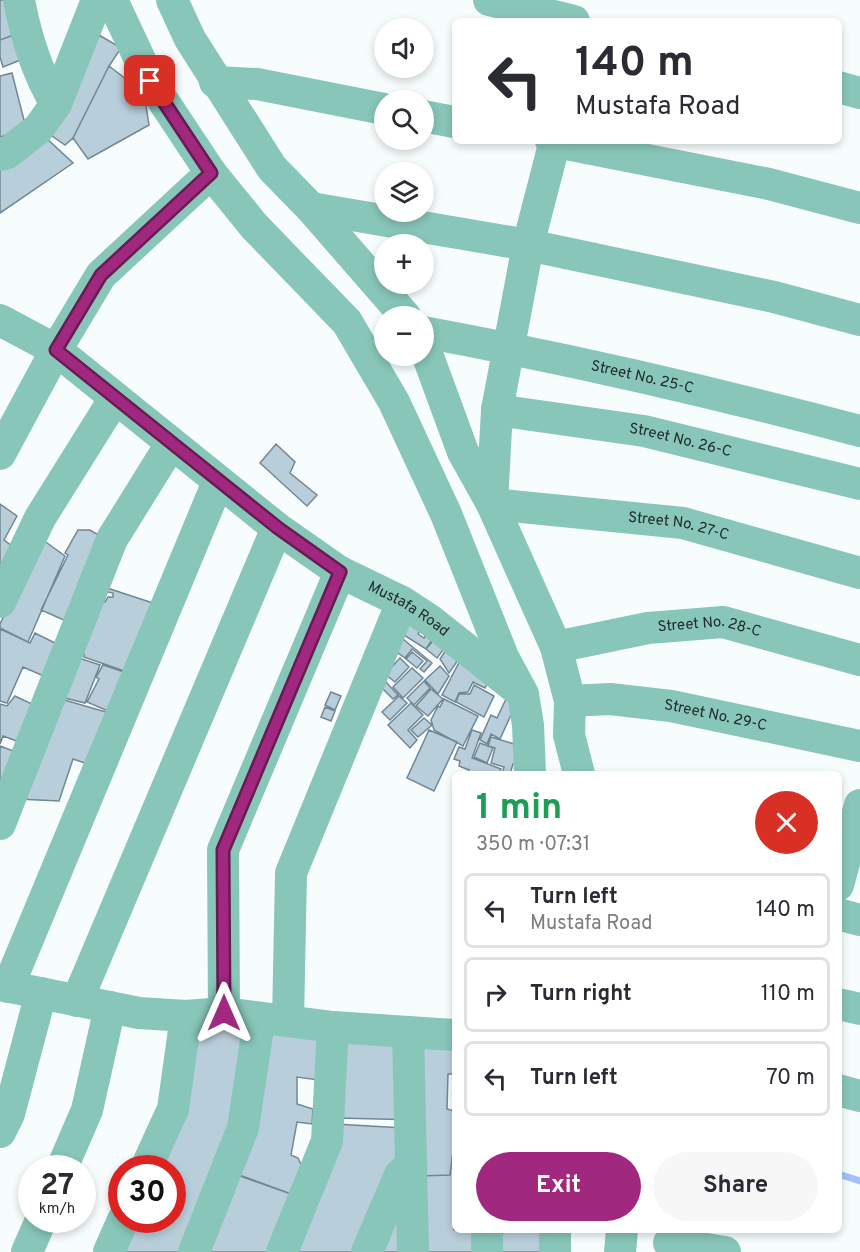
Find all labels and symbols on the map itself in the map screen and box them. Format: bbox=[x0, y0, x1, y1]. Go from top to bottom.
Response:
pin bbox=[124, 55, 175, 106]
street label: Street No. 25-C bbox=[589, 357, 696, 398]
street label: Street No. 26-C bbox=[628, 420, 733, 462]
street label: Street No. 27-C bbox=[627, 508, 731, 545]
street label: Mustafa Road bbox=[365, 577, 453, 641]
street label: Street No. 28-C bbox=[657, 612, 763, 642]
street label: Street No. 29-C bbox=[663, 696, 769, 736]
position arrow bbox=[192, 981, 256, 1045]
speed limit sign: 30 bbox=[108, 1155, 186, 1233]

